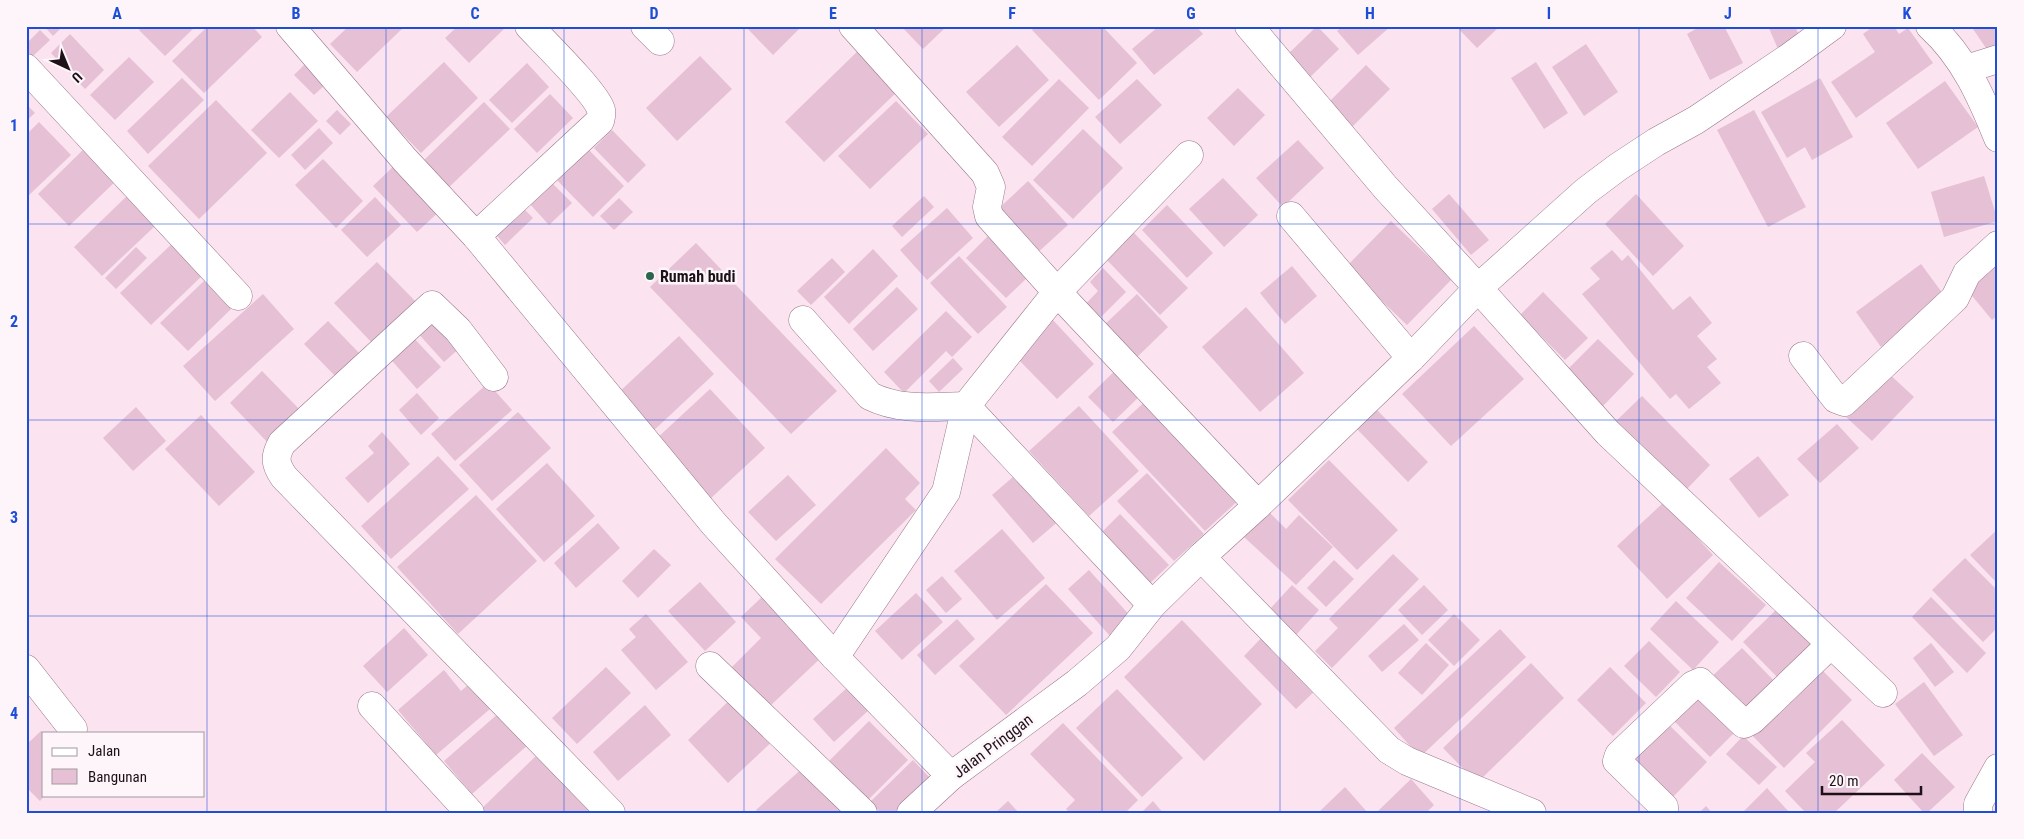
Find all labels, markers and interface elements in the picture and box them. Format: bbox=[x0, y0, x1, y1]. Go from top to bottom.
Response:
text: A bbox=[112, 4, 122, 23]
text: B bbox=[292, 4, 301, 23]
text: C bbox=[470, 4, 480, 23]
text: D bbox=[649, 4, 659, 23]
text: E bbox=[829, 4, 837, 23]
text: F bbox=[1008, 4, 1016, 23]
text: G bbox=[1186, 4, 1196, 23]
text: H bbox=[1365, 4, 1375, 23]
text: I bbox=[1547, 4, 1551, 23]
text: J bbox=[1724, 4, 1732, 23]
text: K bbox=[1903, 4, 1912, 23]
north arrow bbox=[42, 42, 92, 92]
text: U bbox=[69, 69, 85, 86]
text: 1 bbox=[10, 116, 18, 135]
place label: Rumah budi bbox=[660, 267, 735, 286]
marker: Rumah budi bbox=[644, 270, 656, 282]
text: 2 bbox=[10, 312, 18, 331]
text: 3 bbox=[10, 508, 18, 527]
text: 4 bbox=[10, 704, 18, 723]
street label: Jalan Pringgan bbox=[950, 710, 1036, 782]
legend bbox=[42, 732, 205, 796]
text: Jalan bbox=[88, 742, 120, 760]
scale bar bbox=[1822, 764, 1920, 796]
text: Bangunan bbox=[88, 768, 147, 786]
text: 20 m bbox=[1829, 772, 1859, 790]

